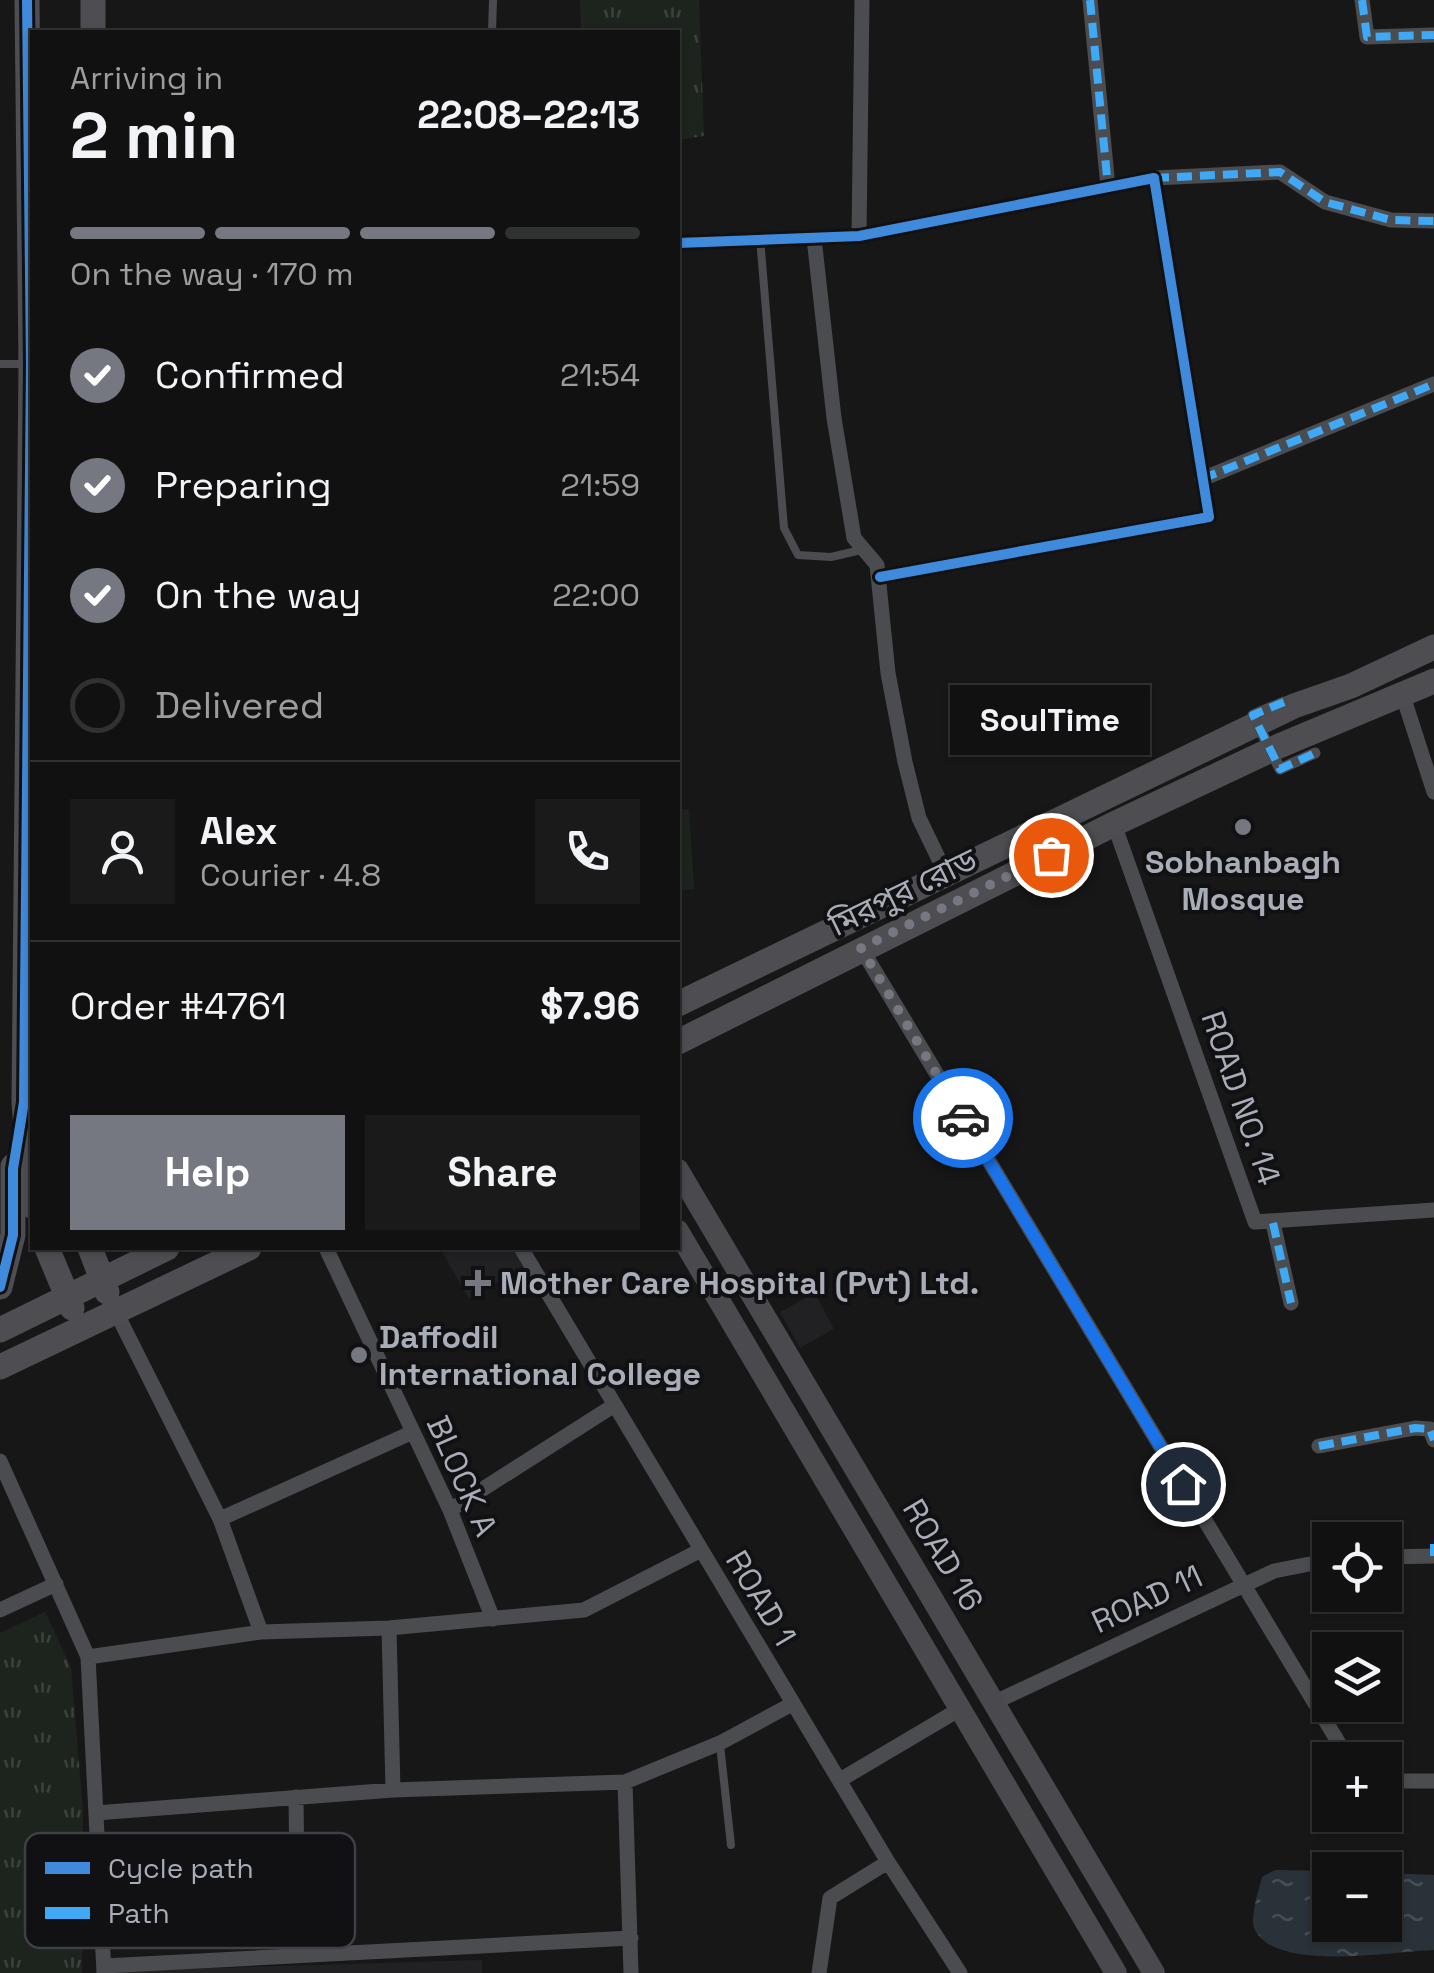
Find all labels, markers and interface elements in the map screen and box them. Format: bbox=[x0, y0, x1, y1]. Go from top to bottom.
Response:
text: Arriving in bbox=[70, 58, 223, 98]
text: 22:08–22:13 bbox=[417, 91, 640, 139]
text: 2 min bbox=[70, 94, 238, 177]
text: On the way · 170 m bbox=[70, 254, 354, 294]
icon: check bbox=[70, 348, 125, 403]
text: Confirmed bbox=[155, 351, 345, 399]
text: 21:54 bbox=[560, 355, 640, 395]
icon: check bbox=[70, 458, 125, 513]
text: Preparing bbox=[155, 461, 332, 509]
text: 21:59 bbox=[560, 465, 640, 505]
icon: check bbox=[70, 568, 125, 623]
text: On the way bbox=[155, 571, 361, 619]
text: 22:00 bbox=[552, 575, 640, 615]
text: Delivered bbox=[155, 681, 324, 729]
callout: SoulTime bbox=[951, 685, 1151, 755]
text: SoulTime bbox=[980, 700, 1120, 740]
button: person bbox=[70, 799, 175, 904]
button: phone bbox=[535, 799, 640, 904]
text: Alex bbox=[200, 807, 277, 855]
pin bbox=[1009, 813, 1094, 898]
marker: Sobhanbagh Mosque bbox=[1232, 816, 1254, 838]
icon: bag bbox=[1024, 828, 1079, 883]
street label: মিরপুর রোড bbox=[822, 839, 984, 945]
place label: Sobhanbagh Mosque bbox=[1145, 842, 1341, 919]
text: Courier · 4.8 bbox=[200, 855, 381, 895]
text: Order #4761 bbox=[70, 982, 287, 1030]
text: $7.96 bbox=[540, 982, 640, 1030]
street label: ROAD NO. 14 bbox=[1193, 1006, 1289, 1190]
courier bbox=[913, 1068, 1013, 1168]
icon: car bbox=[936, 1091, 991, 1146]
button: Help bbox=[70, 1115, 345, 1230]
button: Share bbox=[365, 1115, 640, 1230]
place label: Mother Care Hospital (Pvt) Ltd. bbox=[500, 1263, 979, 1303]
marker: Mother Care Hospital (Pvt) Ltd. bbox=[465, 1270, 491, 1296]
place label: Daffodil International College bbox=[379, 1317, 701, 1394]
marker: Daffodil International College bbox=[348, 1344, 370, 1366]
street label: BLOCK A bbox=[418, 1410, 506, 1542]
pin bbox=[1141, 1442, 1226, 1527]
icon: home bbox=[1156, 1457, 1211, 1512]
street label: ROAD 16 bbox=[894, 1492, 992, 1618]
map controls bbox=[1312, 1522, 1402, 1942]
button: locate bbox=[1312, 1522, 1402, 1612]
street label: ROAD 1 bbox=[717, 1543, 805, 1653]
street label: ROAD 11 bbox=[1085, 1556, 1209, 1642]
button: layers bbox=[1312, 1632, 1402, 1722]
button: + bbox=[1312, 1742, 1402, 1832]
legend bbox=[25, 1833, 355, 1948]
text: Cycle path bbox=[108, 1850, 254, 1886]
button: − bbox=[1312, 1852, 1402, 1942]
text: Path bbox=[108, 1895, 170, 1931]

